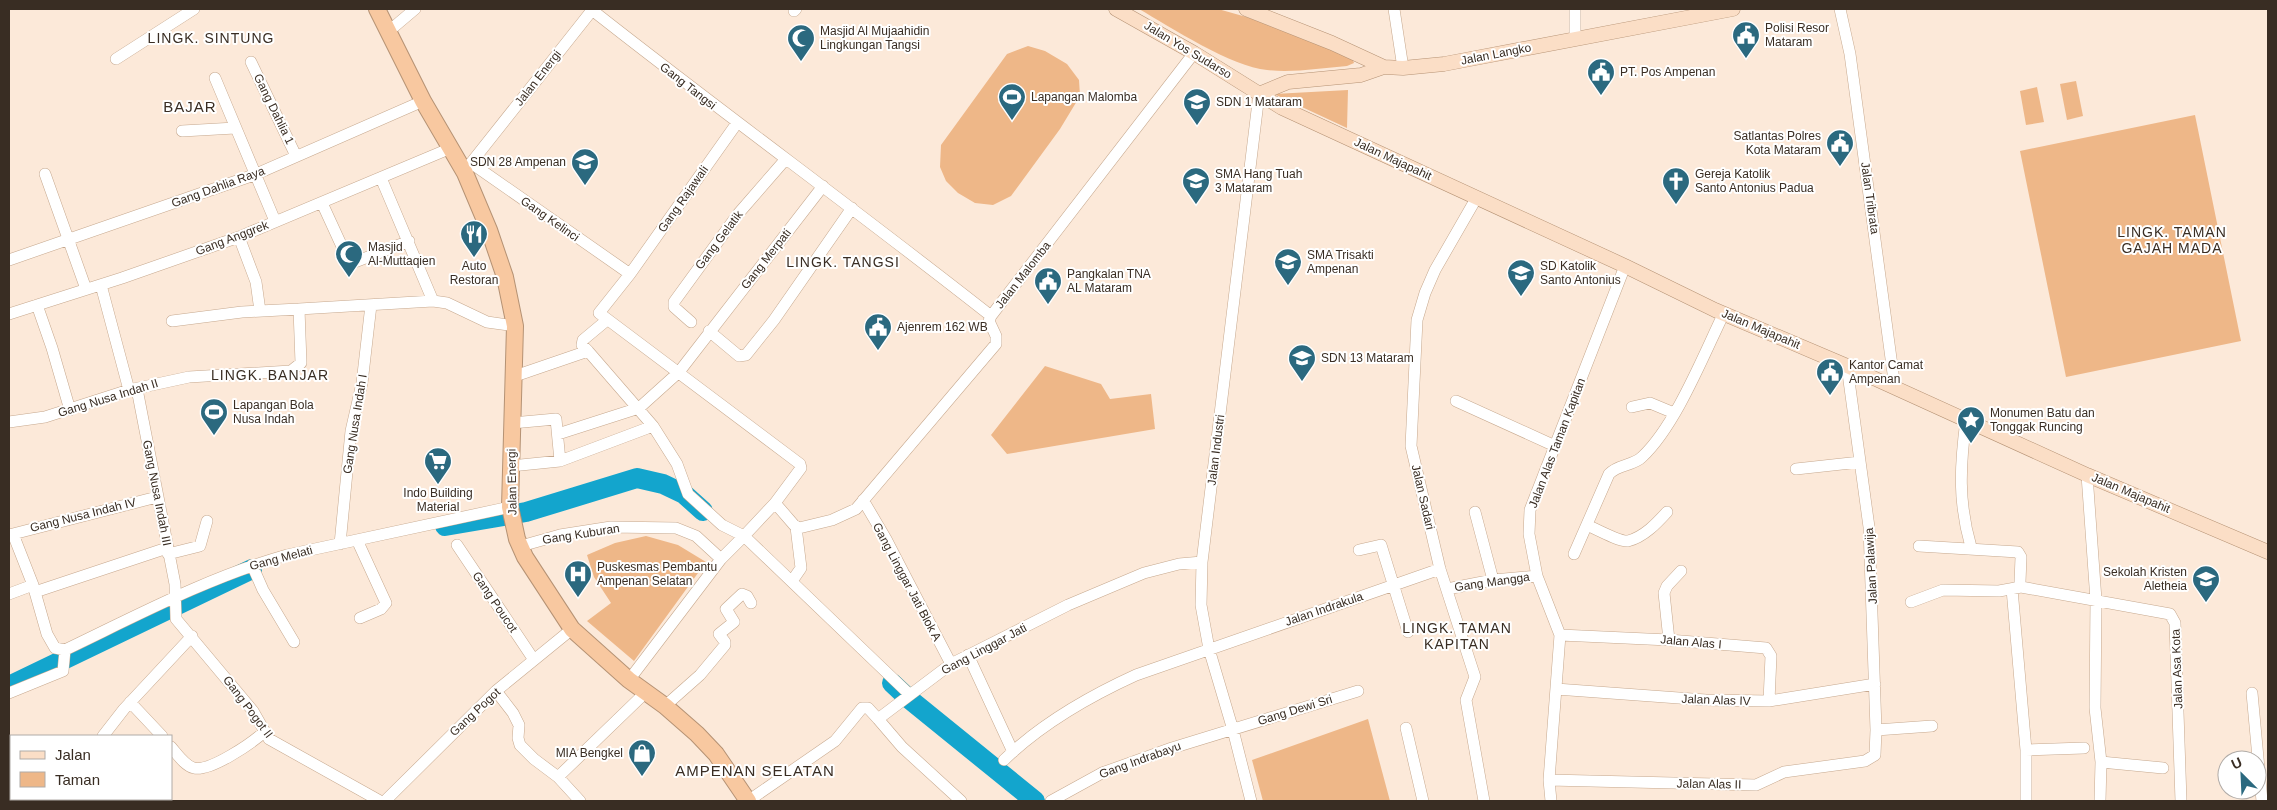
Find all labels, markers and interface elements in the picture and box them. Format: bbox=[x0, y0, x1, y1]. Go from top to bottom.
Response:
street label: Jalan Yos Sudarso bbox=[1142, 18, 1234, 82]
public building icon: Polisi Resor Mataram bbox=[1731, 20, 1761, 59]
place label: Polisi Resor Mataram bbox=[1765, 21, 1829, 49]
mosque icon: Masjid Al Mujaahidin Lingkungan Tangsi bbox=[786, 23, 816, 62]
place label: Masjid Al Mujaahidin Lingkungan Tangsi bbox=[820, 24, 929, 52]
district label: LINGK. SINTUNG bbox=[148, 30, 274, 46]
street label: Jalan Langko bbox=[1460, 40, 1533, 68]
street label: Jalan Energi bbox=[512, 47, 564, 109]
public building icon: PT. Pos Ampenan bbox=[1586, 57, 1616, 96]
street label: Gang Tangsi bbox=[657, 60, 719, 112]
place label: PT. Pos Ampenan bbox=[1620, 65, 1715, 79]
street label: Gang Dahlia 1 bbox=[251, 71, 297, 147]
sports icon: Lapangan Malomba bbox=[997, 82, 1027, 121]
school or university icon: SDN 1 Mataram bbox=[1182, 87, 1212, 126]
place label: Lapangan Malomba bbox=[1031, 90, 1137, 104]
place label: SDN 1 Mataram bbox=[1216, 95, 1302, 109]
district label: BAJAR bbox=[163, 98, 217, 115]
public building icon: Satlantas Polres Kota Mataram bbox=[1825, 128, 1855, 167]
place label: Satlantas Polres Kota Mataram bbox=[1734, 129, 1821, 157]
street label: Jalan Majapahit bbox=[1352, 135, 1435, 183]
school or university icon: SDN 28 Ampenan bbox=[570, 147, 600, 186]
place label: SDN 28 Ampenan bbox=[470, 155, 566, 169]
street label: Jalan Tribrata bbox=[1858, 161, 1882, 235]
street label: Gang Rajawali bbox=[655, 163, 711, 235]
street label: Gang Dahlia Raya bbox=[170, 164, 267, 210]
school or university icon: SMA Hang Tuah 3 Mataram bbox=[1181, 166, 1211, 205]
church icon: Gereja Katolik Santo Antonius Padua bbox=[1661, 166, 1691, 205]
place label: SMA Hang Tuah 3 Mataram bbox=[1215, 167, 1302, 195]
place label: Gereja Katolik Santo Antonius Padua bbox=[1695, 167, 1814, 195]
street label: Gang Kelinci bbox=[518, 194, 582, 244]
street label: Gang Gelatik bbox=[692, 207, 746, 272]
street label: Gang Anggrek bbox=[194, 217, 271, 258]
restaurant icon: Auto Restoran bbox=[459, 219, 489, 258]
district label: LINGK. TAMAN GAJAH MADA bbox=[2117, 224, 2227, 256]
street label: Gang Merpati bbox=[738, 226, 794, 292]
street label: Jalan Malomba bbox=[992, 238, 1054, 311]
mosque icon: Masjid Al-Muttaqien bbox=[334, 239, 364, 278]
place label: Masjid Al-Muttaqien bbox=[368, 240, 435, 268]
school or university icon: SMA Trisakti Ampenan bbox=[1273, 247, 1303, 286]
place label: SMA Trisakti Ampenan bbox=[1307, 248, 1374, 276]
district label: LINGK. TANGSI bbox=[786, 254, 900, 270]
school or university icon: SD Katolik Santo Antonius bbox=[1506, 258, 1536, 297]
place label: Auto Restoran bbox=[450, 259, 498, 287]
place label: SD Katolik Santo Antonius bbox=[1540, 259, 1621, 287]
public building icon: Pangkalan TNA AL Mataram bbox=[1033, 266, 1063, 305]
place label: Pangkalan TNA AL Mataram bbox=[1067, 267, 1151, 295]
street label: Jalan Majapahit bbox=[1720, 306, 1803, 352]
public building icon: Ajenrem 162 WB bbox=[863, 312, 893, 351]
place label: Ajenrem 162 WB bbox=[897, 320, 988, 334]
school or university icon: SDN 13 Mataram bbox=[1287, 343, 1317, 382]
place label: SDN 13 Mataram bbox=[1321, 351, 1414, 365]
public building icon: Kantor Camat Ampenan bbox=[1815, 357, 1845, 396]
place label: Kantor Camat Ampenan bbox=[1849, 358, 1924, 386]
district label: LINGK. BANJAR bbox=[211, 367, 329, 383]
street label: Gang Nusa Indah I bbox=[340, 373, 370, 475]
street label: Gang Nusa Indah II bbox=[56, 376, 160, 420]
street label: Jalan Alas Taman Kapitan bbox=[1526, 376, 1588, 510]
sports icon: Lapangan Bola Nusa Indah bbox=[199, 397, 229, 436]
place label: Lapangan Bola Nusa Indah bbox=[233, 398, 314, 426]
place icon: Monumen Batu dan Tonggak Runcing bbox=[1956, 405, 1986, 444]
place label: Monumen Batu dan Tonggak Runcing bbox=[1990, 406, 2095, 434]
street label: Jalan Industri bbox=[1205, 414, 1227, 486]
street label: Gang Nusa Indah III bbox=[140, 439, 174, 547]
supermarket icon: Indo Building Material bbox=[423, 446, 453, 485]
street label: Jalan Energi bbox=[504, 449, 520, 515]
street label: Jalan Sadari bbox=[1409, 463, 1437, 531]
street label: Jalan Majapahit bbox=[2090, 470, 2173, 516]
place label: Indo Building Material bbox=[403, 486, 473, 514]
street label: Gang Nusa Indah IV bbox=[29, 495, 137, 535]
street label: Gang Linggar Jati Blok A bbox=[870, 520, 944, 644]
street label: Gang Kuburan bbox=[541, 521, 621, 547]
street label: Jalan Palawija bbox=[1862, 527, 1880, 605]
street label: Gang Melati bbox=[248, 543, 314, 573]
hospital icon: Puskesmas Pembantu Ampenan Selatan bbox=[563, 559, 593, 598]
place label: Puskesmas Pembantu Ampenan Selatan bbox=[597, 560, 717, 588]
school or university icon: Sekolah Kristen Aletheia bbox=[2191, 564, 2221, 603]
place label: Sekolah Kristen Aletheia bbox=[2103, 565, 2187, 593]
street label: Gang Poucot bbox=[470, 569, 521, 635]
street label: Gang Mangga bbox=[1453, 570, 1531, 594]
street label: Jalan Indrakula bbox=[1283, 589, 1365, 629]
district label: LINGK. TAMAN KAPITAN bbox=[1402, 620, 1512, 652]
street label: Gang Linggar Jati bbox=[939, 621, 1029, 677]
street label: Jalan Asa Kota bbox=[2169, 628, 2185, 709]
street label: Jalan Alas I bbox=[1660, 632, 1722, 652]
street label: Gang Pogot II bbox=[220, 673, 276, 741]
street label: Gang Pogot bbox=[447, 685, 504, 739]
street label: Gang Dewi Sri bbox=[1256, 692, 1334, 728]
street label: Jalan Alas IV bbox=[1681, 692, 1751, 708]
legend bbox=[10, 735, 172, 800]
shop icon: MIA Bengkel bbox=[627, 738, 657, 777]
street label: Gang Indrabayu bbox=[1097, 739, 1183, 781]
text: Jalan bbox=[55, 746, 91, 763]
place label: MIA Bengkel bbox=[556, 746, 623, 760]
north arrow bbox=[2217, 750, 2267, 800]
text: U bbox=[2229, 754, 2245, 772]
district label: AMPENAN SELATAN bbox=[675, 762, 835, 779]
text: Taman bbox=[55, 771, 100, 788]
street label: Jalan Alas II bbox=[1677, 776, 1741, 792]

